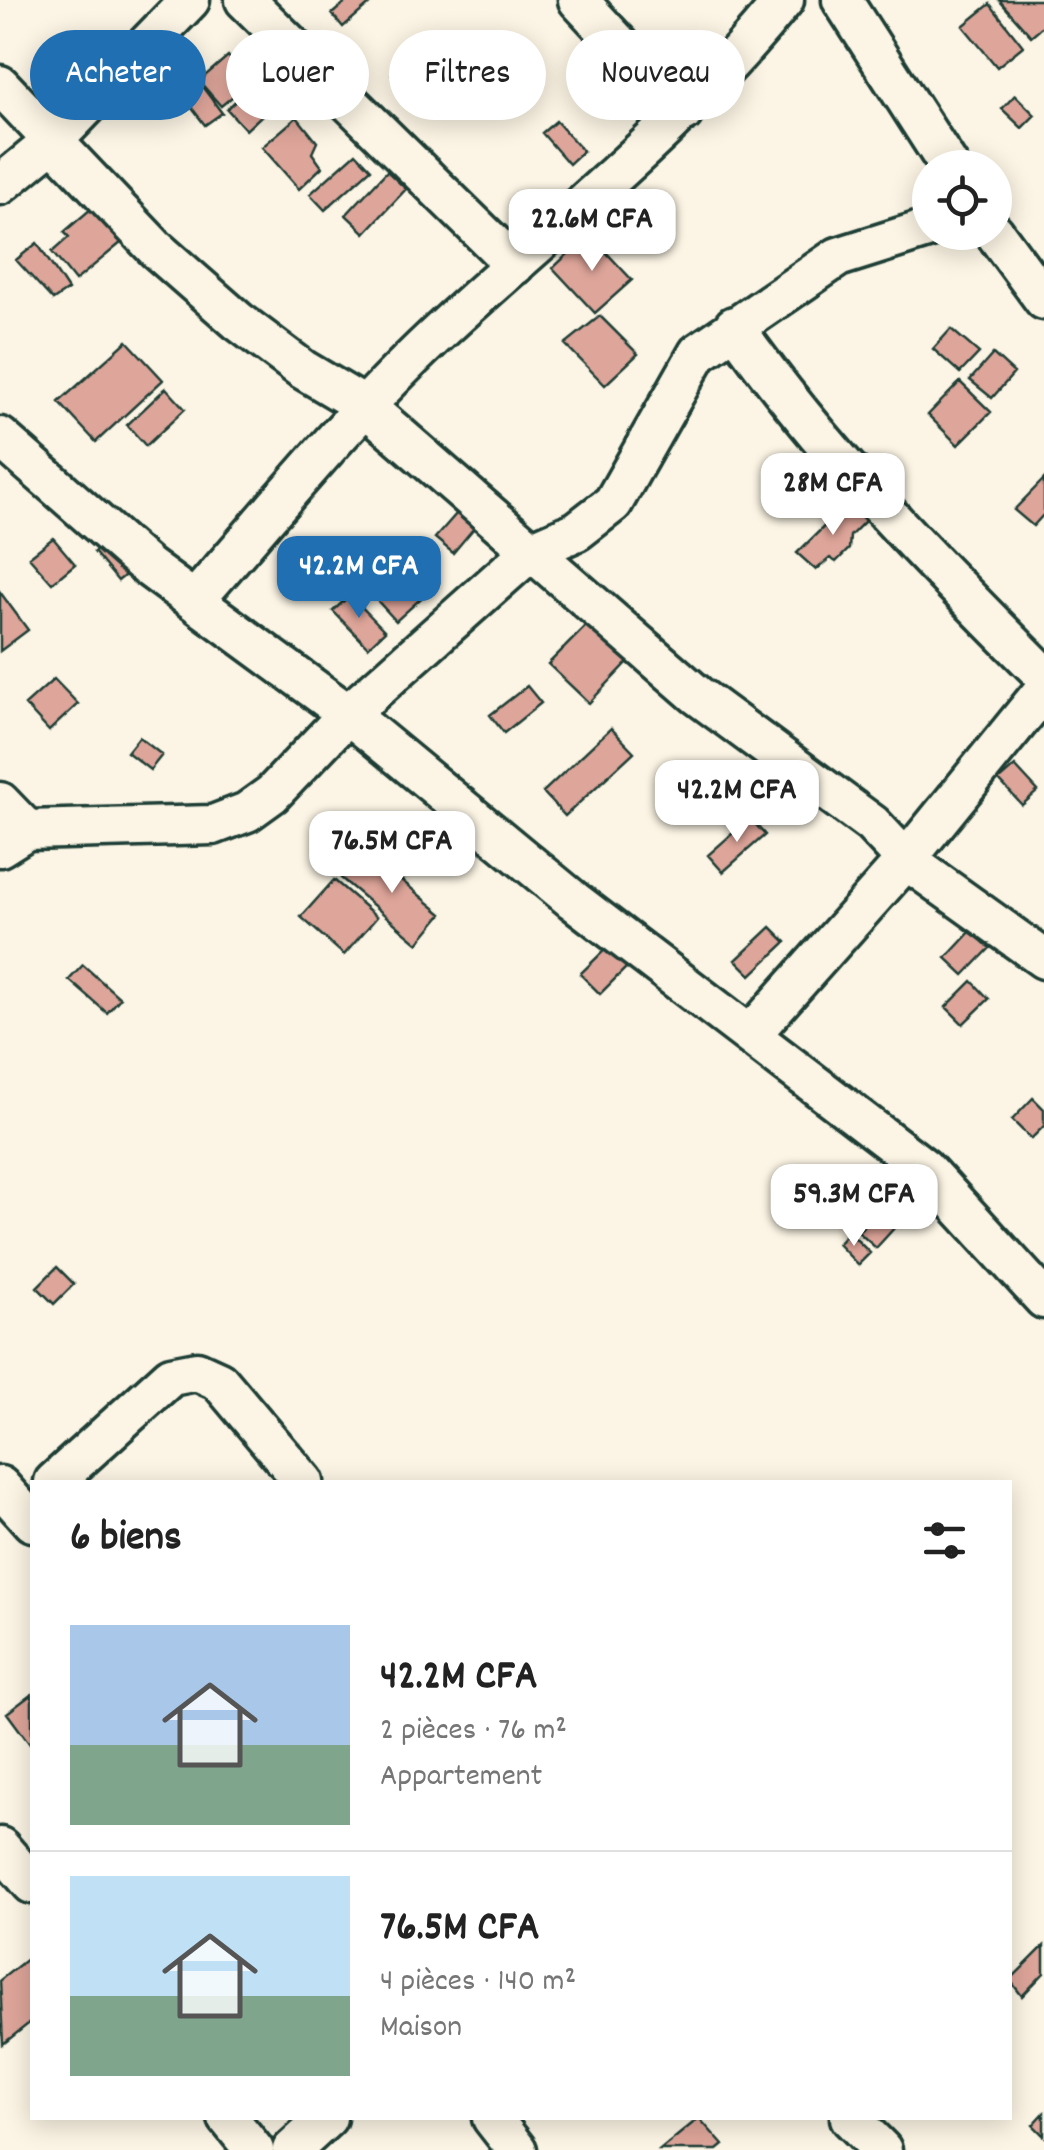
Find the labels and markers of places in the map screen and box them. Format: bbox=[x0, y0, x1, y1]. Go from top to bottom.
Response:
pin: 22.6M CFA bbox=[478, 189, 706, 274]
pin: 28M CFA bbox=[741, 453, 925, 538]
pin: 42.2M CFA bbox=[245, 536, 473, 621]
pin: 42.2M CFA bbox=[623, 760, 851, 845]
pin: 76.5M CFA bbox=[278, 811, 506, 896]
pin: 59.3M CFA bbox=[740, 1164, 968, 1249]

